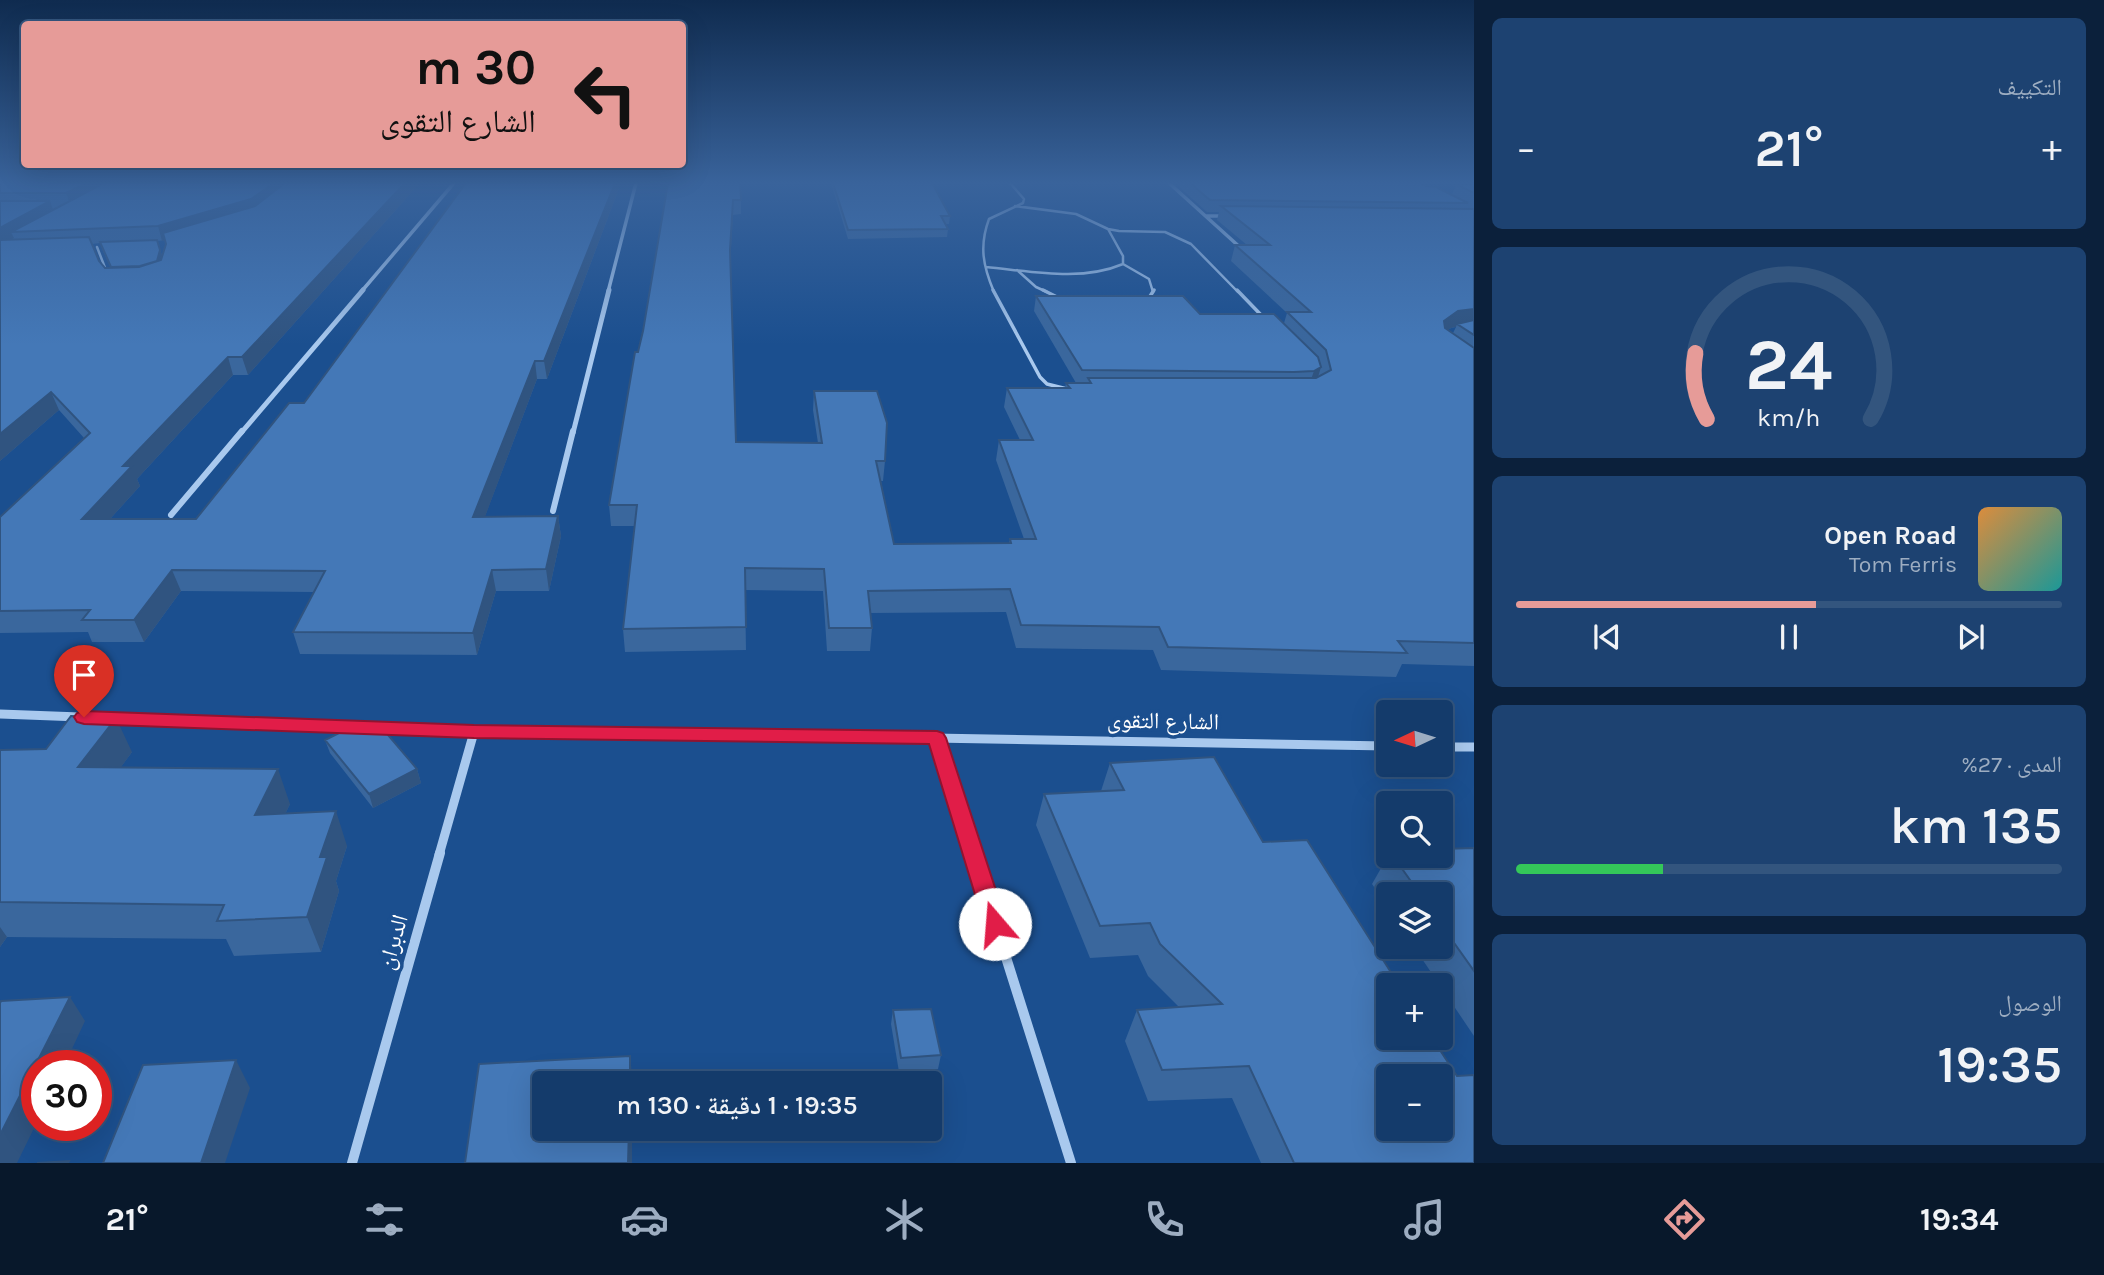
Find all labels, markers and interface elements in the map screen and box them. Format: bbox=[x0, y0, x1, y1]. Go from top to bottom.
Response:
text: 30 m bbox=[416, 39, 536, 96]
icon: left bbox=[560, 49, 651, 140]
text: التكييف bbox=[1997, 74, 2062, 101]
text: الشارع التقوى bbox=[380, 103, 536, 140]
text: 21° bbox=[1755, 118, 1823, 179]
text: − bbox=[1516, 126, 1536, 171]
text: + bbox=[2042, 126, 2062, 171]
text: 24 bbox=[1745, 322, 1833, 407]
text: km/h bbox=[1757, 402, 1821, 431]
text: Open Road bbox=[1824, 520, 1957, 551]
text: Tom Ferris bbox=[1849, 551, 1957, 578]
icon: previous bbox=[1588, 618, 1626, 656]
icon: pause bbox=[1770, 618, 1808, 656]
icon: next bbox=[1952, 618, 1990, 656]
pin bbox=[54, 645, 114, 717]
icon: arrive bbox=[65, 656, 103, 694]
north arrow bbox=[1376, 700, 1452, 777]
map controls bbox=[1376, 700, 1453, 1141]
street label: الشارع التقوى bbox=[1107, 707, 1219, 736]
text: المدى · 27% bbox=[1961, 751, 2062, 778]
button: search bbox=[1376, 791, 1453, 868]
text: 135 km bbox=[1889, 795, 2062, 856]
button: layers bbox=[1376, 882, 1453, 959]
position arrow bbox=[958, 887, 1032, 961]
street label: الدبران bbox=[372, 911, 414, 973]
button: + bbox=[1376, 973, 1453, 1050]
text: الوصول bbox=[1998, 990, 2062, 1017]
text: 19:35 bbox=[1937, 1034, 2062, 1095]
speed limit sign: 30 bbox=[21, 1050, 112, 1141]
button: − bbox=[1376, 1064, 1453, 1141]
text: 19:35 · 1 دقيقة · 130 m bbox=[617, 1090, 857, 1121]
icon: filters bbox=[360, 1195, 409, 1244]
icon: car bbox=[620, 1195, 669, 1244]
icon: climate bbox=[880, 1195, 929, 1244]
icon: phone bbox=[1140, 1195, 1189, 1244]
icon: music bbox=[1400, 1195, 1449, 1244]
icon: directions bbox=[1660, 1195, 1709, 1244]
text: 21° bbox=[106, 1201, 149, 1238]
text: 19:34 bbox=[1920, 1201, 1998, 1238]

